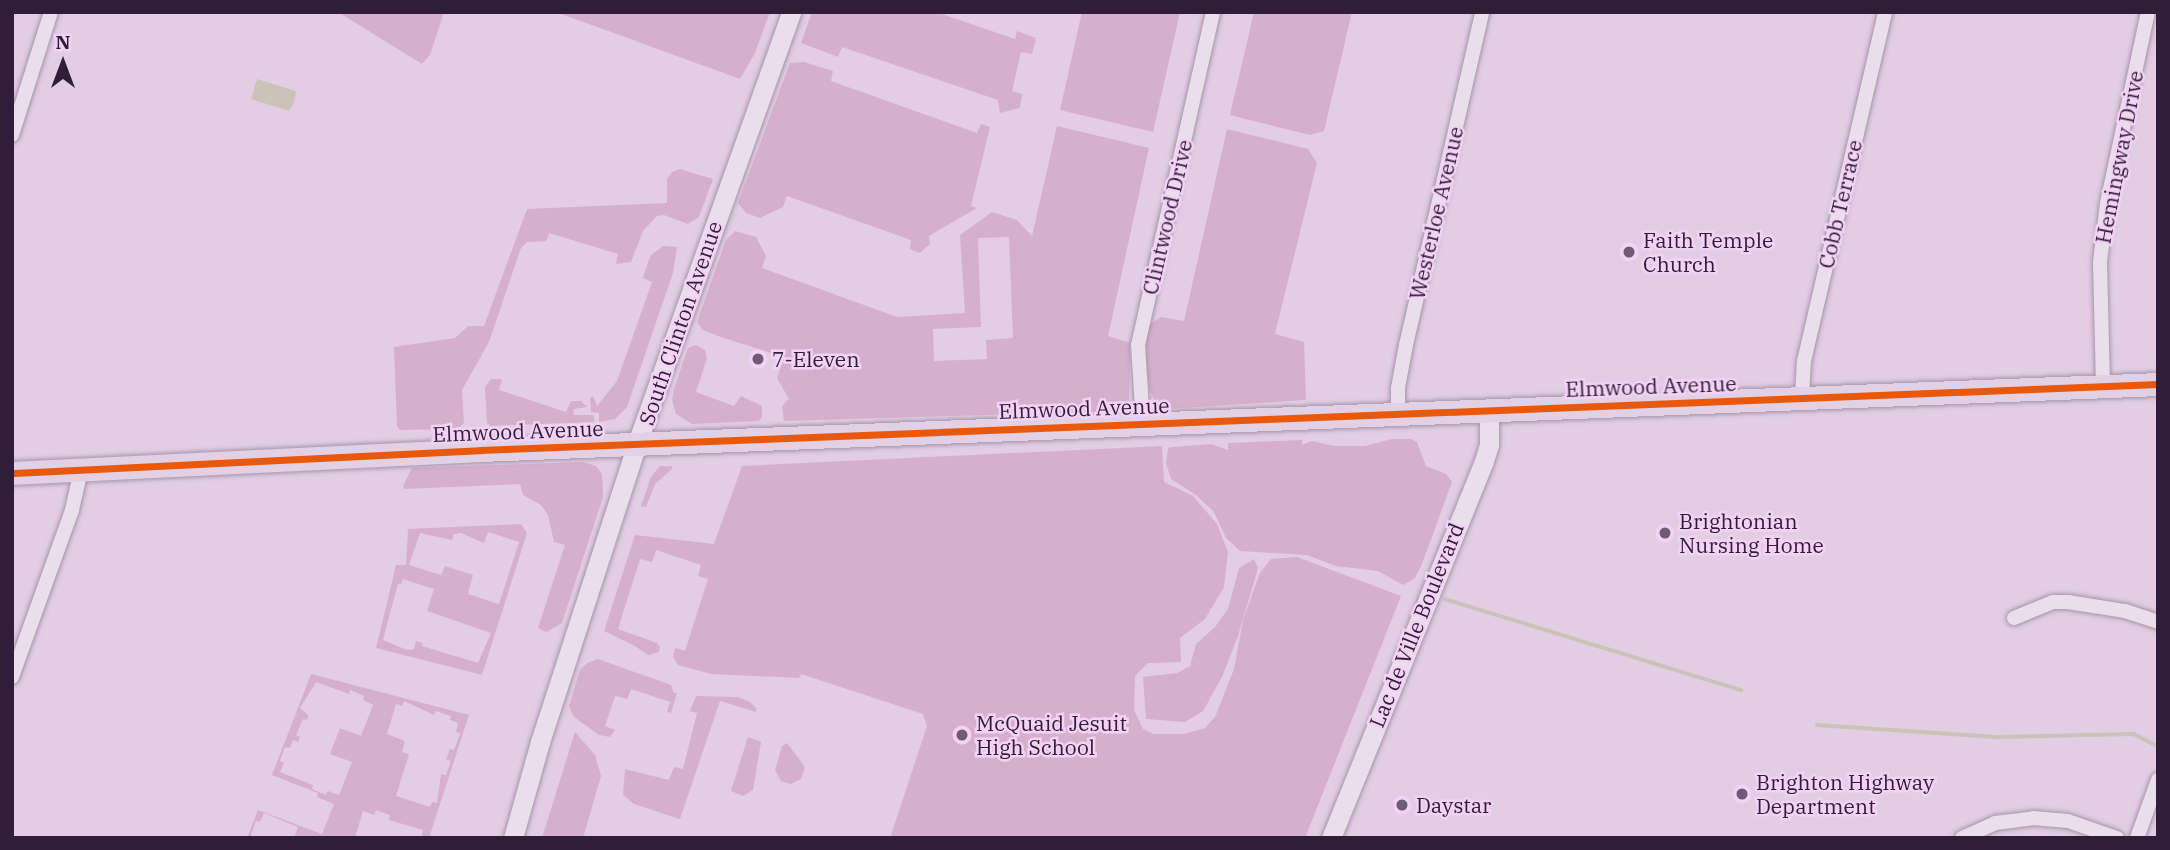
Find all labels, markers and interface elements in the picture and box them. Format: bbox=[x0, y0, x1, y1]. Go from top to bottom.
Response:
north arrow bbox=[28, 28, 98, 98]
text: N bbox=[55, 30, 71, 54]
street label: Hemingway Drive bbox=[2090, 68, 2148, 246]
street label: Westerloe Avenue bbox=[1404, 124, 1468, 302]
street label: Clintwood Drive bbox=[1137, 137, 1197, 297]
street label: Cobb Terrace bbox=[1813, 137, 1867, 271]
street label: South Clinton Avenue bbox=[633, 218, 727, 428]
place label: Faith Temple Church bbox=[1643, 227, 1773, 277]
marker: Faith Temple Church bbox=[1621, 244, 1637, 260]
place label: 7-Eleven bbox=[772, 346, 860, 372]
marker: 7-Eleven bbox=[750, 351, 766, 367]
street label: Elmwood Avenue bbox=[1565, 370, 1737, 402]
street label: Elmwood Avenue bbox=[998, 392, 1170, 424]
street label: Elmwood Avenue bbox=[432, 415, 604, 447]
place label: Brightonian Nursing Home bbox=[1679, 508, 1824, 558]
street label: Lac de Ville Boulevard bbox=[1363, 519, 1469, 731]
marker: Brightonian Nursing Home bbox=[1657, 525, 1673, 541]
place label: McQuaid Jesuit High School bbox=[976, 710, 1127, 760]
marker: McQuaid Jesuit High School bbox=[954, 727, 970, 743]
place label: Brighton Highway Department bbox=[1756, 769, 1934, 819]
marker: Brighton Highway Department bbox=[1734, 786, 1750, 802]
place label: Daystar bbox=[1416, 792, 1491, 818]
marker: Daystar bbox=[1394, 797, 1410, 813]

